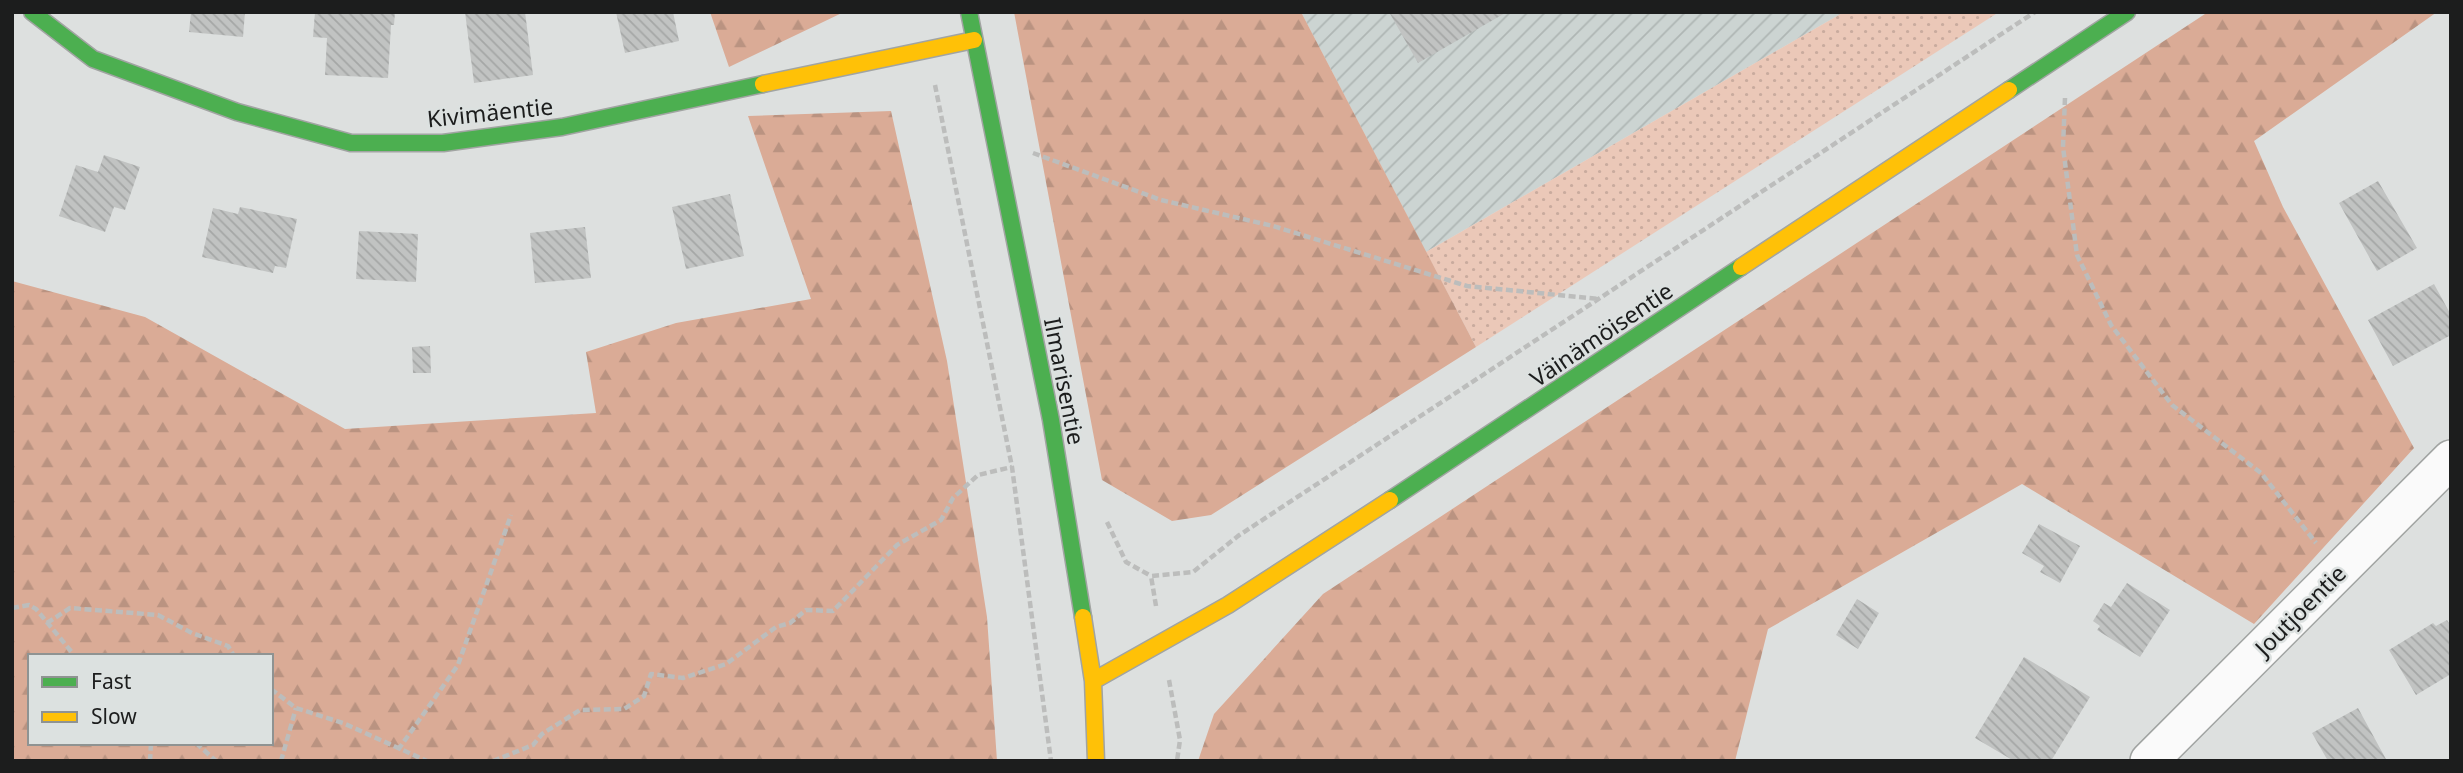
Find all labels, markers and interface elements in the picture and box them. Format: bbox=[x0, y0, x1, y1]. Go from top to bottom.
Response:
street label: Kivimäentie bbox=[425, 89, 555, 135]
street label: Väinämöisentie bbox=[1523, 274, 1679, 394]
street label: Ilmarisentie bbox=[1037, 315, 1093, 447]
street label: Joutjoentie bbox=[2246, 557, 2353, 664]
legend bbox=[28, 654, 273, 745]
text: Fast bbox=[91, 667, 132, 695]
text: Slow bbox=[91, 702, 137, 730]

